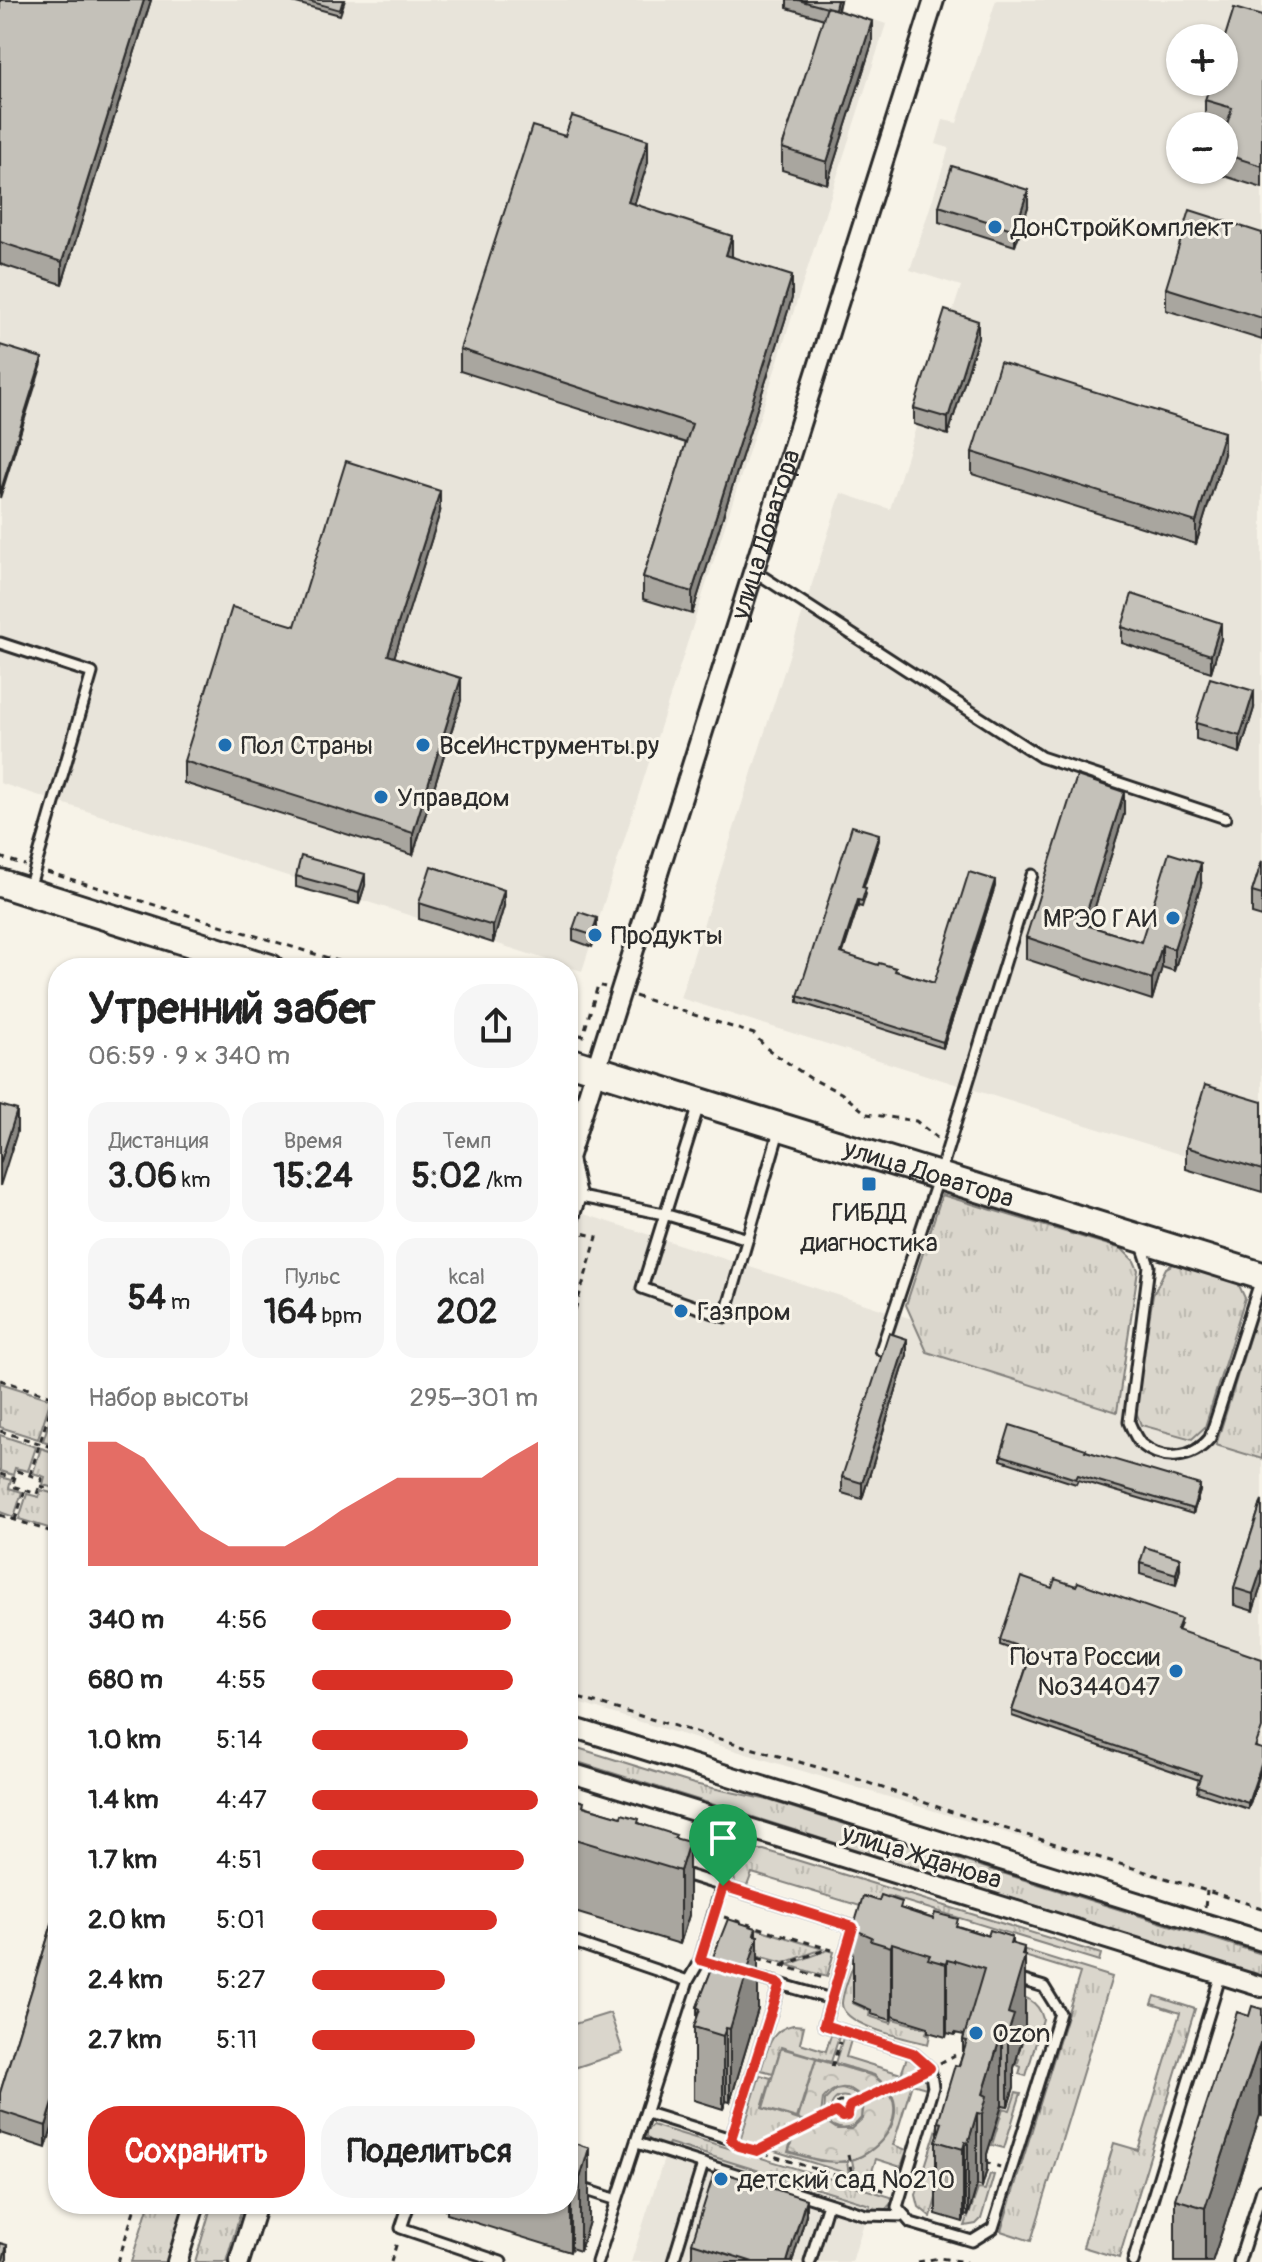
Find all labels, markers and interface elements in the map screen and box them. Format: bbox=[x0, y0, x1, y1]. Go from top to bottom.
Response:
map controls bbox=[1166, 24, 1238, 184]
button: + bbox=[1166, 24, 1238, 96]
button: − bbox=[1166, 112, 1238, 184]
place label: ДонСтройКомплект bbox=[1010, 212, 1234, 244]
marker: ДонСтройКомплект bbox=[986, 218, 1004, 236]
street label: улица Доватора bbox=[724, 446, 808, 625]
place label: Пол Страны bbox=[241, 730, 373, 762]
place label: ВсеИнструменты.ру bbox=[439, 730, 659, 762]
marker: Пол Страны bbox=[216, 736, 234, 754]
marker: ВсеИнструменты.ру bbox=[414, 736, 432, 754]
place label: Управдом bbox=[397, 782, 510, 814]
marker: Управдом bbox=[372, 788, 390, 806]
place label: МРЭО ГАИ bbox=[1043, 903, 1157, 935]
marker: МРЭО ГАИ bbox=[1164, 909, 1182, 927]
place label: Продукты bbox=[611, 920, 723, 952]
marker: Продукты bbox=[586, 926, 604, 944]
text: Утренний забег bbox=[88, 982, 375, 1037]
button: share bbox=[454, 984, 538, 1068]
text: 06:59 · 9 × 340 m bbox=[88, 1040, 290, 1072]
text: Дистанция bbox=[109, 1127, 209, 1155]
text: Время bbox=[284, 1127, 342, 1155]
text: Темп bbox=[443, 1127, 491, 1155]
street label: улица Доватора bbox=[839, 1132, 1018, 1215]
text: 3.06 bbox=[108, 1155, 177, 1198]
text: 15:24 bbox=[273, 1155, 353, 1198]
text: 5:02 bbox=[411, 1155, 481, 1198]
text: km bbox=[177, 1166, 210, 1194]
text: /km bbox=[481, 1166, 523, 1194]
marker: ГИБДД диагностика bbox=[860, 1175, 878, 1193]
place label: ГИБДД диагностика bbox=[800, 1197, 938, 1259]
text: Пульс bbox=[285, 1263, 341, 1291]
text: kcal bbox=[449, 1263, 485, 1291]
text: 54 bbox=[128, 1277, 166, 1320]
text: m bbox=[166, 1288, 190, 1316]
text: 164 bbox=[264, 1291, 317, 1334]
text: 202 bbox=[436, 1291, 498, 1334]
place label: Газпром bbox=[697, 1296, 791, 1328]
text: bpm bbox=[317, 1302, 362, 1330]
marker: Газпром bbox=[672, 1302, 690, 1320]
text: Набор высоты bbox=[88, 1382, 249, 1414]
text: 295–301 m bbox=[410, 1382, 538, 1414]
text: 340 m bbox=[88, 1604, 164, 1636]
text: 4:56 bbox=[216, 1604, 267, 1636]
place label: Почта России №344047 bbox=[1010, 1641, 1160, 1703]
marker: Почта России №344047 bbox=[1167, 1662, 1185, 1680]
text: 680 m bbox=[88, 1664, 163, 1696]
text: 4:55 bbox=[216, 1664, 266, 1696]
text: 1.0 km bbox=[88, 1724, 161, 1756]
text: 5:14 bbox=[216, 1724, 262, 1756]
text: 1.4 km bbox=[88, 1784, 159, 1816]
text: 4:47 bbox=[216, 1784, 267, 1816]
pin bbox=[689, 1804, 757, 1886]
icon: arrive bbox=[701, 1816, 745, 1860]
street label: улица Жданова bbox=[837, 1817, 1006, 1896]
text: 1.7 km bbox=[88, 1844, 157, 1876]
text: 4:51 bbox=[216, 1844, 262, 1876]
text: 2.0 km bbox=[88, 1904, 166, 1936]
text: 5:01 bbox=[216, 1904, 265, 1936]
text: 2.4 km bbox=[88, 1964, 163, 1996]
text: 5:27 bbox=[216, 1964, 265, 1996]
place label: Ozon bbox=[992, 2018, 1050, 2050]
text: 2.7 km bbox=[88, 2024, 162, 2056]
text: 5:11 bbox=[216, 2024, 257, 2056]
marker: Ozon bbox=[967, 2024, 985, 2042]
button: Сохранить bbox=[88, 2106, 305, 2198]
button: Поделиться bbox=[321, 2106, 538, 2198]
place label: детский сад №210 bbox=[737, 2164, 955, 2196]
marker: детский сад №210 bbox=[712, 2170, 730, 2188]

